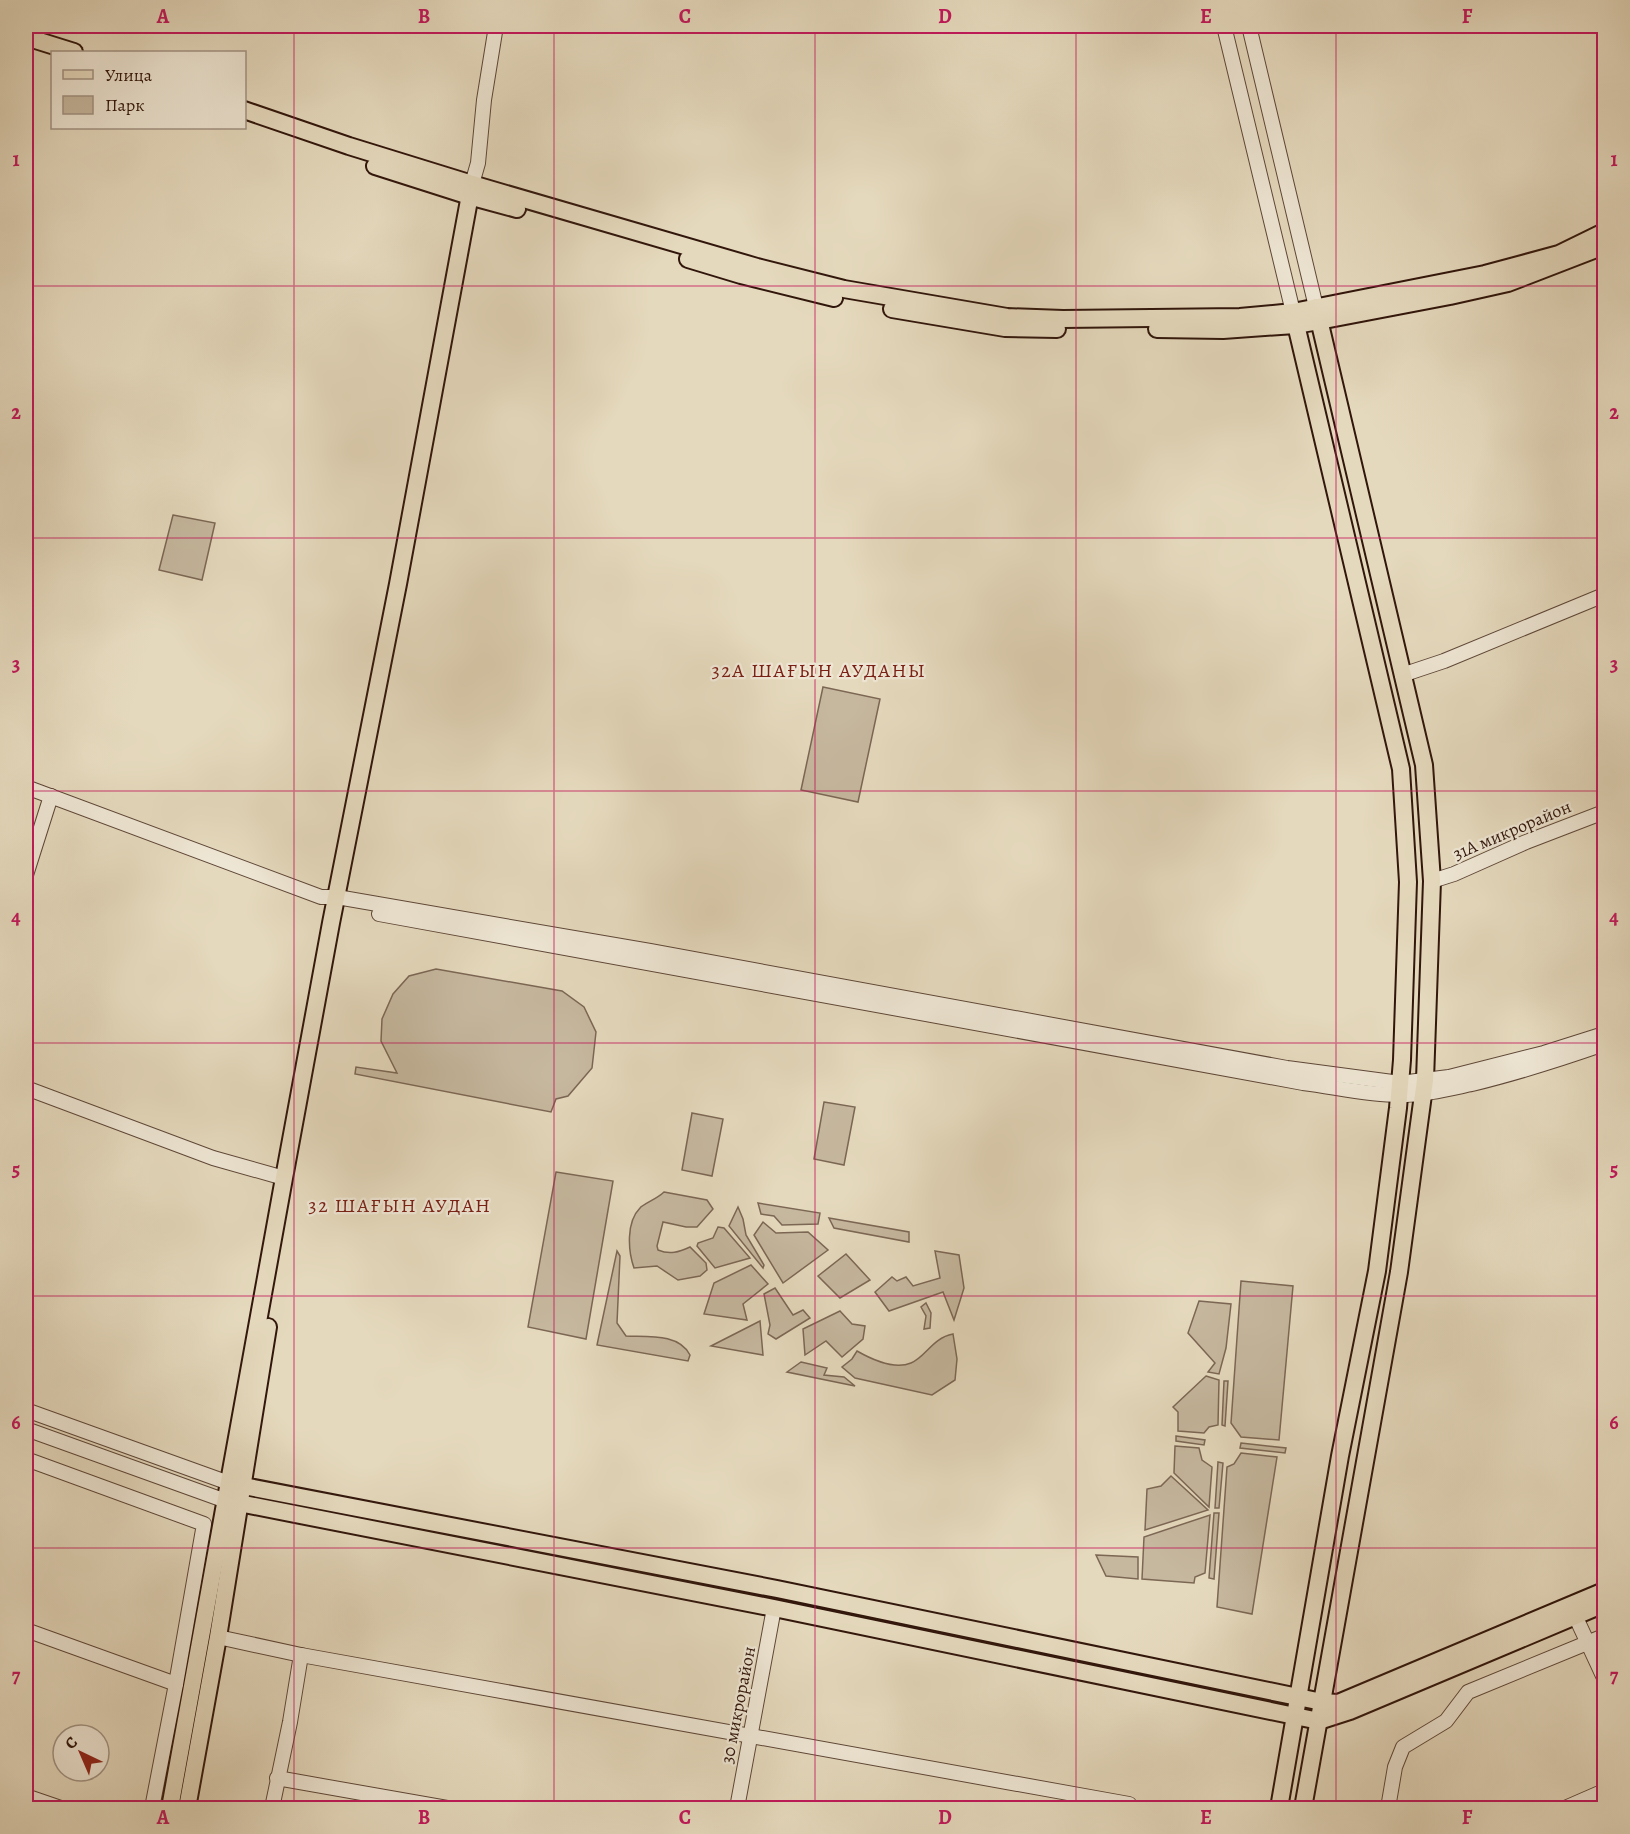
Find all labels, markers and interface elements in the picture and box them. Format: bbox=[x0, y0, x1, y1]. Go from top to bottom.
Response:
text: A bbox=[156, 3, 170, 30]
text: B bbox=[418, 3, 430, 30]
text: C bbox=[679, 3, 691, 30]
text: D bbox=[938, 3, 952, 30]
text: E bbox=[1200, 3, 1212, 30]
text: F bbox=[1462, 3, 1473, 30]
legend bbox=[51, 51, 246, 129]
text: Улица bbox=[105, 63, 153, 87]
text: Парк bbox=[105, 93, 145, 117]
text: 1 bbox=[12, 146, 20, 173]
text: 1 bbox=[1610, 146, 1618, 173]
text: 2 bbox=[11, 399, 21, 426]
text: 2 bbox=[1609, 399, 1619, 426]
text: 3 bbox=[12, 651, 20, 678]
text: 3 bbox=[1610, 651, 1618, 678]
district label: 32А ШАҒЫН АУДАНЫ bbox=[712, 657, 926, 684]
street label: 31А микрорайон bbox=[1449, 794, 1575, 866]
text: 4 bbox=[11, 904, 21, 931]
text: 4 bbox=[1609, 904, 1619, 931]
text: 5 bbox=[12, 1156, 20, 1183]
text: 5 bbox=[1610, 1156, 1618, 1183]
district label: 32 ШАҒЫН АУДАН bbox=[308, 1192, 492, 1219]
text: 6 bbox=[11, 1409, 21, 1436]
text: 6 bbox=[1609, 1409, 1619, 1436]
street label: 30 микрорайон bbox=[715, 1644, 761, 1766]
text: 7 bbox=[12, 1662, 21, 1689]
text: 7 bbox=[1610, 1662, 1619, 1689]
north arrow bbox=[51, 1723, 111, 1783]
text: С bbox=[60, 1731, 83, 1754]
text: A bbox=[156, 1804, 170, 1831]
text: B bbox=[418, 1804, 430, 1831]
text: C bbox=[679, 1804, 691, 1831]
text: D bbox=[938, 1804, 952, 1831]
text: E bbox=[1200, 1804, 1212, 1831]
text: F bbox=[1462, 1804, 1473, 1831]

